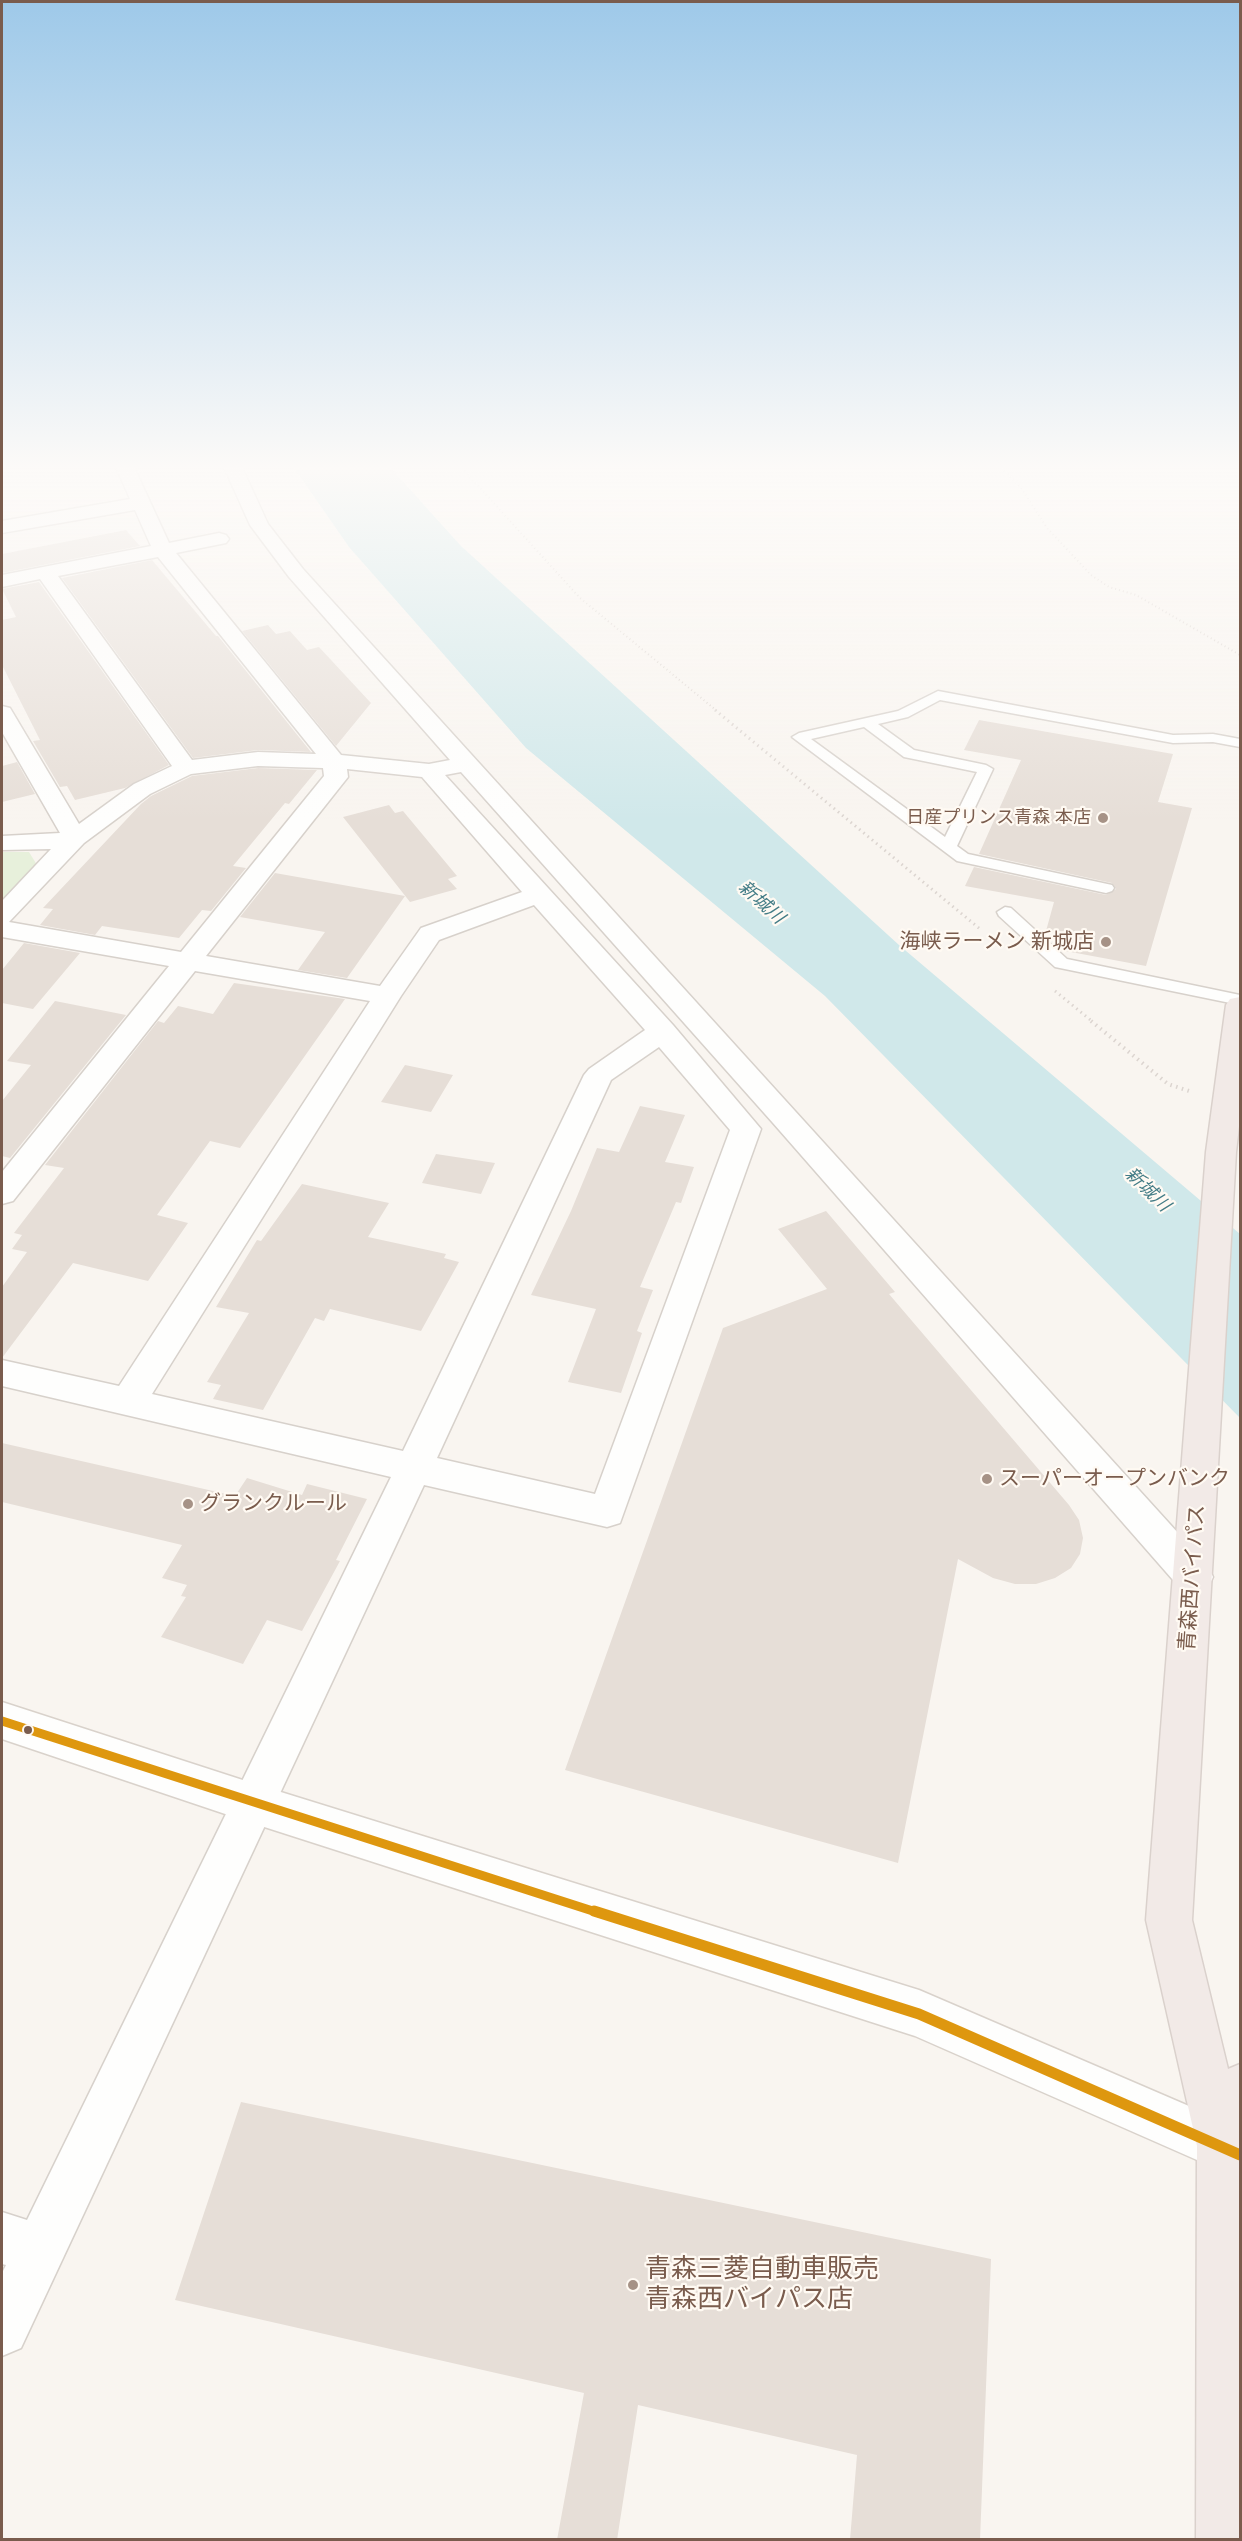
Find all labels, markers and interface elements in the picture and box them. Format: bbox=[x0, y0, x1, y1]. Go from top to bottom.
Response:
place label: 日産プリンス青森 本店 bbox=[906, 807, 1091, 829]
marker: 日産プリンス青森 本店 bbox=[1096, 811, 1110, 825]
water label: 新城川 bbox=[734, 877, 788, 929]
place label: 海峡ラーメン 新城店 bbox=[900, 929, 1094, 955]
marker: 海峡ラーメン 新城店 bbox=[1099, 935, 1113, 949]
water label: 新城川 bbox=[1120, 1163, 1174, 1217]
place label: スーパーオープンバンク bbox=[999, 1466, 1230, 1492]
marker: スーパーオープンバンク bbox=[980, 1472, 994, 1486]
place label: グランクルール bbox=[200, 1491, 347, 1517]
marker: グランクルール bbox=[181, 1497, 195, 1511]
street label: 青森西バイパス bbox=[1175, 1504, 1211, 1652]
unlabelled marker bbox=[22, 1724, 34, 1736]
place label: 青森三菱自動車販売 青森西バイパス店 bbox=[645, 2254, 879, 2316]
marker: 青森三菱自動車販売 青森西バイパス店 bbox=[626, 2278, 640, 2292]

